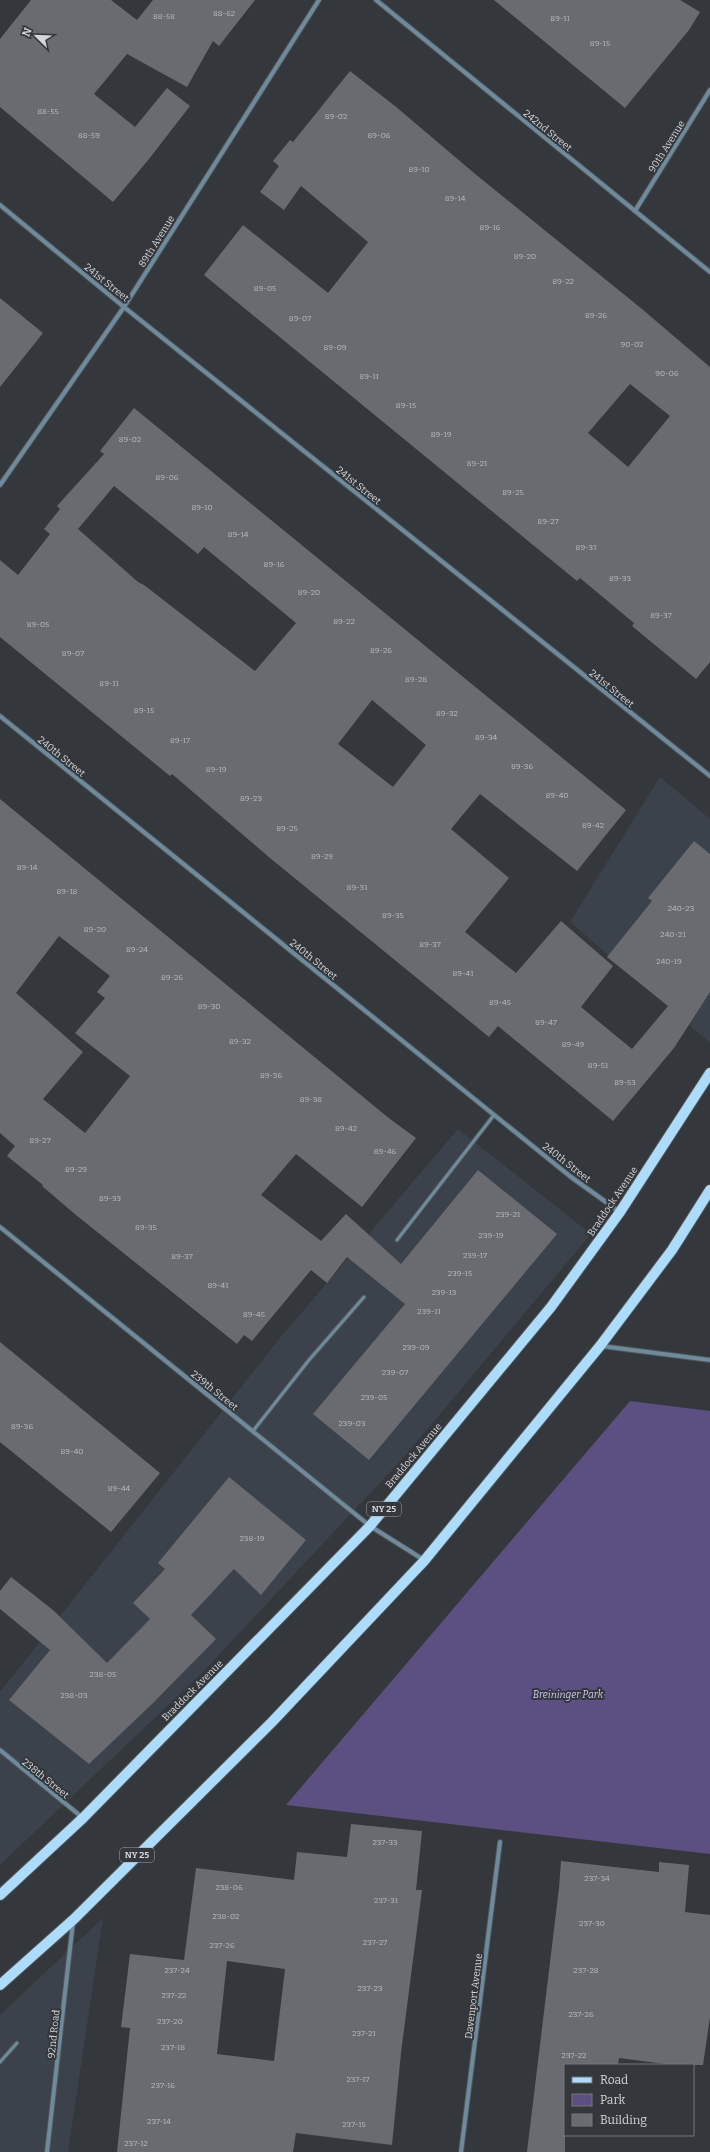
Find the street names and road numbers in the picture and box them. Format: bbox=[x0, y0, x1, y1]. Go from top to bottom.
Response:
street label: 242nd Street bbox=[521, 107, 574, 154]
street label: 90th Avenue bbox=[646, 118, 688, 175]
street label: 89th Avenue bbox=[136, 213, 178, 270]
street label: 241st Street bbox=[82, 261, 131, 305]
street label: 241st Street bbox=[334, 464, 383, 508]
street label: 241st Street bbox=[587, 667, 636, 711]
street label: 240th Street bbox=[35, 734, 88, 780]
street label: 240th Street bbox=[287, 937, 340, 983]
street label: 240th Street bbox=[540, 1140, 593, 1185]
street label: Braddock Avenue bbox=[585, 1165, 641, 1239]
street label: 239th Street bbox=[188, 1368, 241, 1414]
street label: Braddock Avenue bbox=[383, 1421, 444, 1491]
road number: NY 25 bbox=[367, 1502, 401, 1516]
street label: Braddock Avenue bbox=[160, 1658, 226, 1724]
street label: 238th Street bbox=[19, 1756, 72, 1802]
road number: NY 25 bbox=[120, 1848, 154, 1862]
street label: Davenport Avenue bbox=[463, 1953, 485, 2040]
street label: 92nd Road bbox=[45, 2009, 63, 2059]

